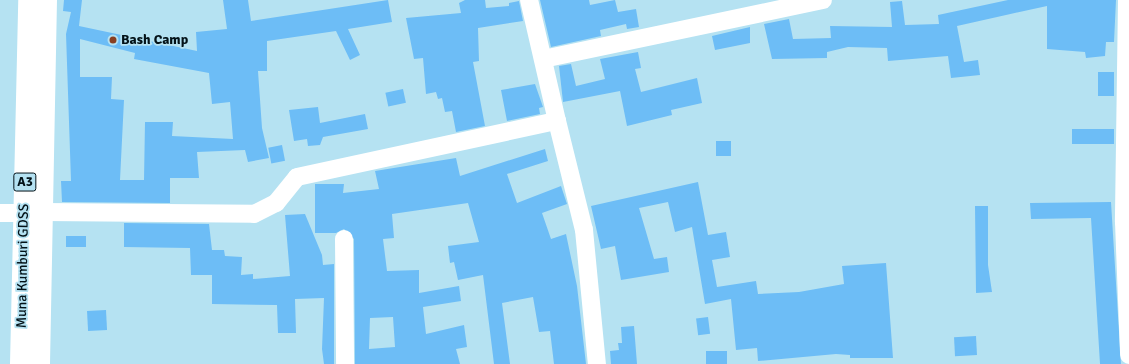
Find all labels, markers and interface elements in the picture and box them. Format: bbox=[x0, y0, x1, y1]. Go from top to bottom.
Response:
place label: Bash Camp bbox=[121, 32, 188, 48]
marker: Bash Camp bbox=[108, 35, 118, 45]
road number: A3 bbox=[13, 171, 37, 193]
street label: Muna Kumburi GDSS bbox=[14, 204, 32, 328]

